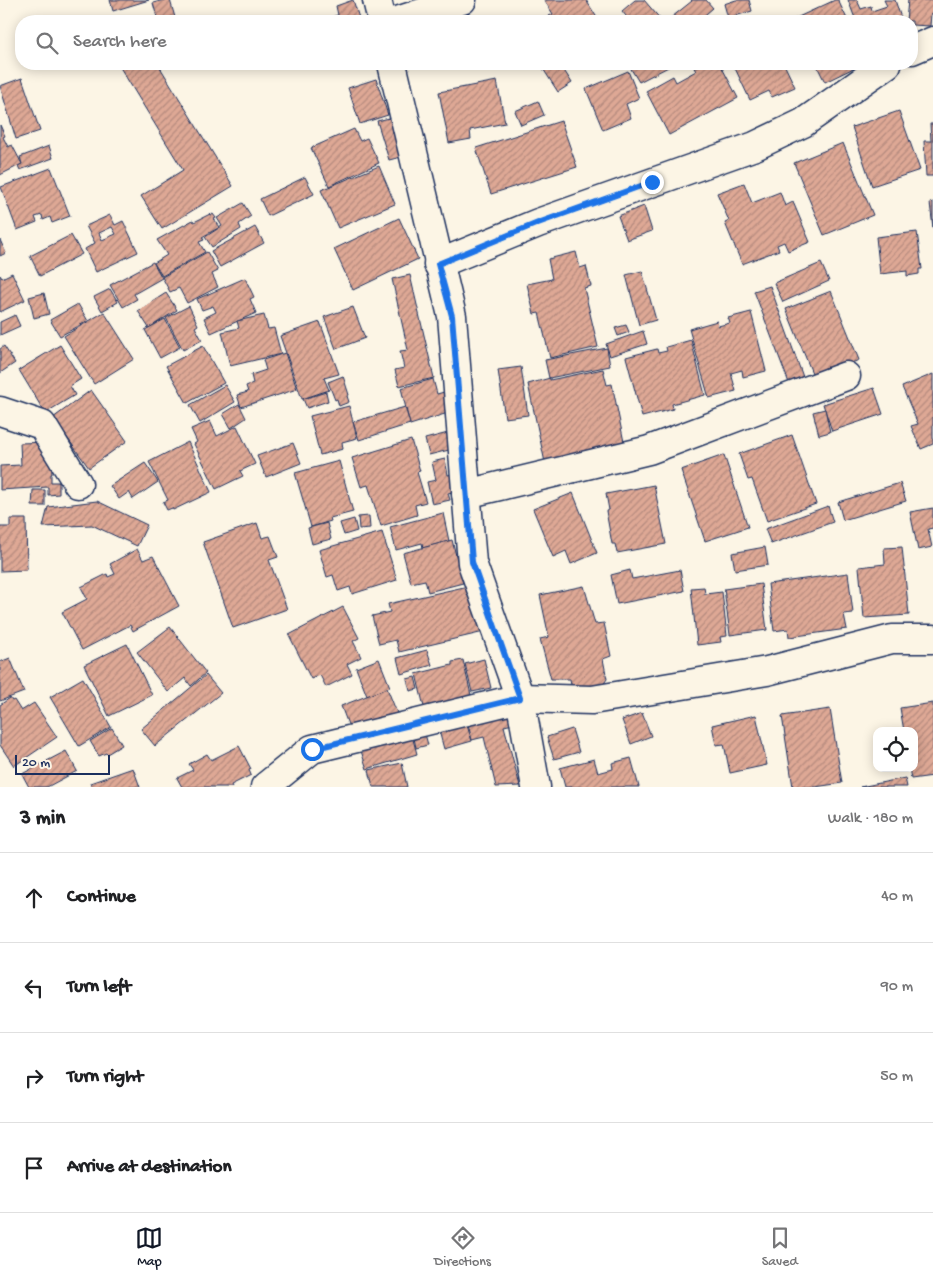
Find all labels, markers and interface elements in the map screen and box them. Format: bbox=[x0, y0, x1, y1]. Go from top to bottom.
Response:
search box bbox=[15, 15, 918, 70]
icon: search bbox=[33, 29, 61, 57]
text: Search here bbox=[73, 31, 167, 54]
route end bbox=[641, 171, 664, 194]
map controls bbox=[873, 727, 918, 772]
button: locate bbox=[873, 727, 918, 772]
route start bbox=[301, 738, 324, 761]
scale bar bbox=[15, 752, 110, 775]
text: 20 m bbox=[22, 755, 50, 772]
text: 3 min bbox=[20, 807, 65, 832]
text: Walk · 180 m bbox=[828, 810, 913, 829]
icon: ahead bbox=[20, 884, 48, 912]
text: Continue bbox=[67, 886, 136, 909]
text: 40 m bbox=[881, 888, 913, 907]
icon: left bbox=[20, 974, 48, 1002]
text: Turn left bbox=[67, 976, 131, 999]
text: 90 m bbox=[881, 978, 913, 997]
icon: right bbox=[20, 1064, 48, 1092]
text: Turn right bbox=[67, 1066, 143, 1089]
text: 50 m bbox=[880, 1068, 913, 1087]
icon: arrive bbox=[20, 1154, 48, 1182]
text: Arrive at destination bbox=[67, 1156, 231, 1179]
tab: Map bbox=[135, 1224, 163, 1271]
tab: Directions bbox=[434, 1224, 491, 1271]
tab: Saved bbox=[762, 1224, 798, 1271]

